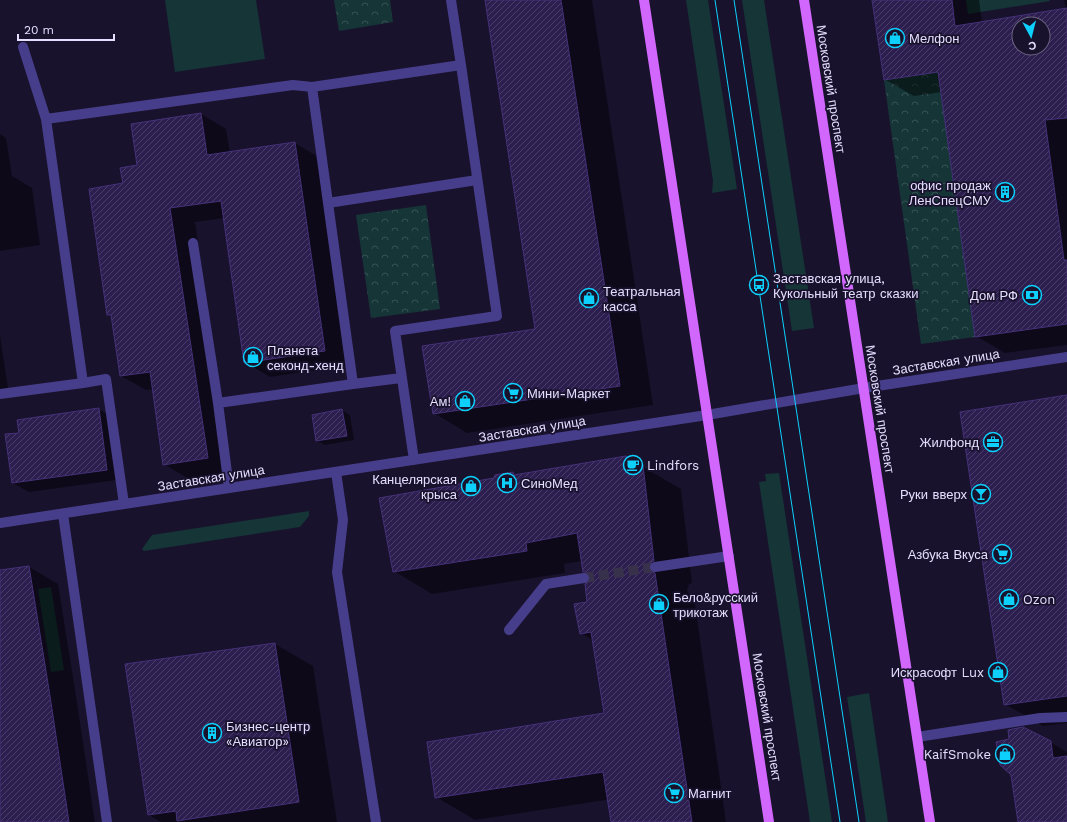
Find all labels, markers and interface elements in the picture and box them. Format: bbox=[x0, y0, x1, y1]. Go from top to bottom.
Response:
scale bar bbox=[18, 16, 114, 42]
north arrow bbox=[1011, 16, 1051, 56]
text: 20 m bbox=[24, 23, 54, 37]
street label: Московский проспект bbox=[813, 24, 849, 154]
shop icon: Мелфон bbox=[884, 27, 906, 49]
place label: Мелфон bbox=[909, 31, 959, 46]
text: С bbox=[1027, 38, 1037, 52]
place label: офис продаж ЛенСпецСМУ bbox=[909, 178, 992, 208]
building icon: офис продаж ЛенСпецСМУ bbox=[994, 181, 1016, 203]
place label: Заставская улица, Кукольный театр сказки bbox=[773, 271, 919, 301]
bus stop icon: Заставская улица, Кукольный театр сказки bbox=[748, 274, 770, 296]
place label: Театральная касса bbox=[603, 284, 681, 314]
bank icon: Дом РФ bbox=[1021, 284, 1043, 306]
shop icon: Театральная касса bbox=[578, 287, 600, 309]
place label: Дом РФ bbox=[970, 288, 1018, 303]
place label: Планета секонд-хенд bbox=[267, 343, 344, 373]
street label: Московский проспект bbox=[862, 344, 898, 474]
shop icon: Планета секонд-хенд bbox=[242, 346, 264, 368]
street label: Заставская улица bbox=[891, 346, 1001, 378]
supermarket icon: Мини-Маркет bbox=[502, 382, 524, 404]
place label: Мини-Маркет bbox=[527, 386, 610, 401]
shop icon: Ам! bbox=[454, 390, 476, 412]
place label: Ам! bbox=[430, 394, 451, 409]
street label: Заставская улица bbox=[477, 413, 587, 445]
office icon: Жилфонд bbox=[982, 431, 1004, 453]
place label: Жилфонд bbox=[919, 435, 979, 450]
cafe icon: Lindfors bbox=[622, 454, 644, 476]
place label: Lindfors bbox=[647, 458, 699, 473]
street label: Заставская улица bbox=[156, 462, 266, 494]
place label: Канцелярская крыса bbox=[372, 472, 458, 502]
hospital icon: СиноМед bbox=[496, 472, 518, 494]
shop icon: Канцелярская крыса bbox=[460, 475, 482, 497]
place label: СиноМед bbox=[521, 476, 578, 491]
bar icon: Руки вверх bbox=[970, 483, 992, 505]
place label: Руки вверх bbox=[900, 487, 967, 502]
supermarket icon: Азбука Вкуса bbox=[991, 543, 1013, 565]
place label: Азбука Вкуса bbox=[908, 547, 989, 562]
shop icon: Ozon bbox=[998, 588, 1020, 610]
place label: Бело&русский трикотаж bbox=[673, 590, 758, 620]
place label: Ozon bbox=[1023, 592, 1055, 607]
shop icon: Бело&русский трикотаж bbox=[648, 593, 670, 615]
street label: Московский проспект bbox=[749, 652, 785, 782]
shop icon: Искрасофт Lux bbox=[987, 661, 1009, 683]
place label: Искрасофт Lux bbox=[891, 665, 984, 680]
place label: Бизнес-центр «Авиатор» bbox=[226, 719, 310, 749]
building icon: Бизнес-центр «Авиатор» bbox=[201, 722, 223, 744]
shop icon: KaifSmoke bbox=[994, 743, 1016, 765]
place label: KaifSmoke bbox=[924, 747, 991, 762]
supermarket icon: Магнит bbox=[663, 782, 685, 804]
place label: Магнит bbox=[688, 786, 731, 801]

